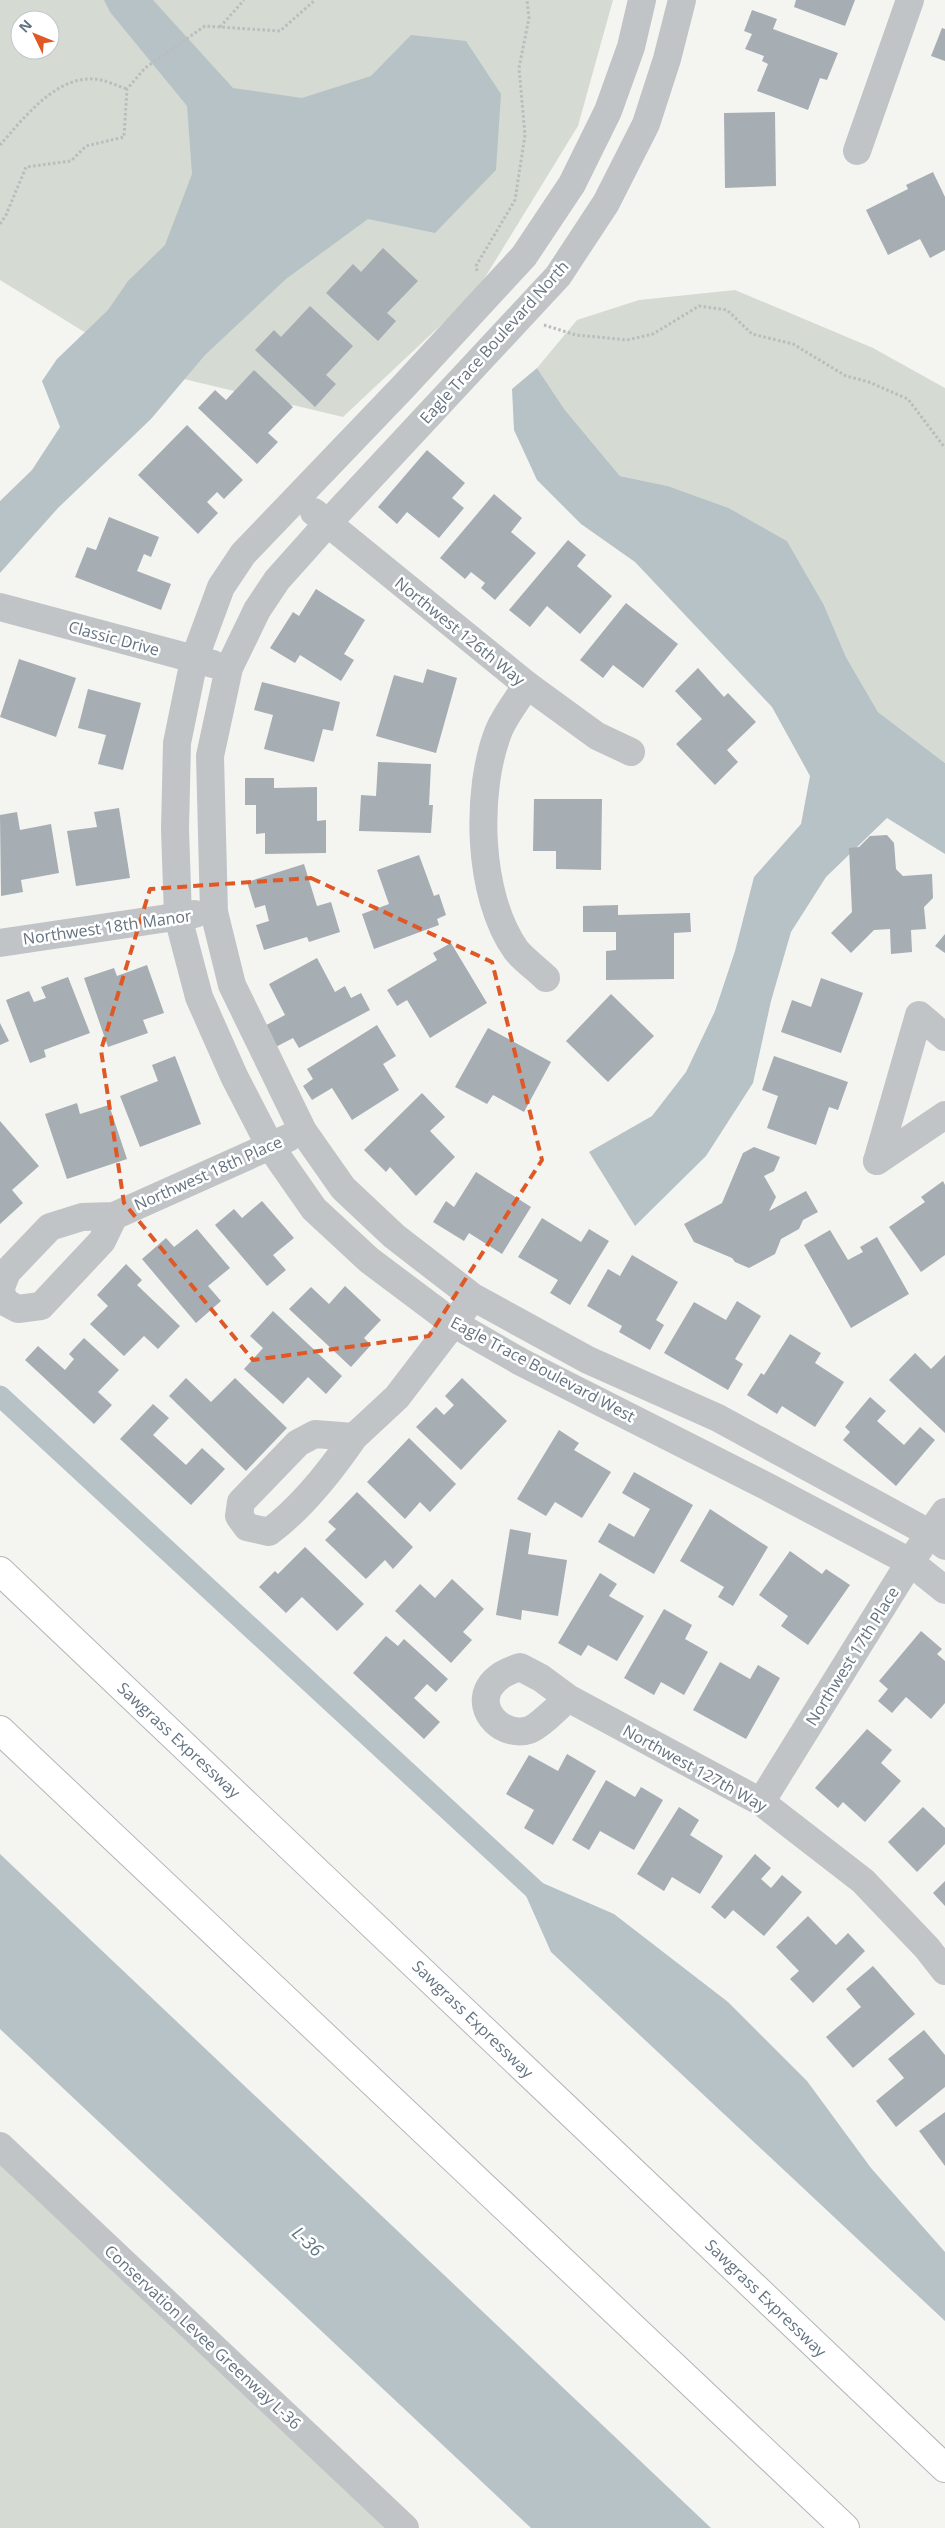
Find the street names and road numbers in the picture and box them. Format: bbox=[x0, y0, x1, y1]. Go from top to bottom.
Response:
street label: Eagle Trace Boulevard North bbox=[415, 256, 573, 428]
street label: Northwest 126th Way bbox=[390, 572, 530, 691]
street label: Classic Drive bbox=[66, 615, 162, 661]
street label: Northwest 18th Manor bbox=[21, 904, 193, 950]
street label: Northwest 18th Place bbox=[131, 1130, 285, 1216]
street label: Eagle Trace Boulevard West bbox=[447, 1311, 639, 1427]
street label: Northwest 17th Place bbox=[800, 1582, 904, 1730]
street label: Sawgrass Expressway bbox=[113, 1677, 246, 1804]
street label: Northwest 127th Way bbox=[619, 1719, 772, 1817]
street label: Sawgrass Expressway bbox=[408, 1955, 539, 2083]
street label: Sawgrass Expressway bbox=[701, 2234, 832, 2362]
street label: Conservation Levee Greenway L-36 bbox=[100, 2240, 306, 2434]

